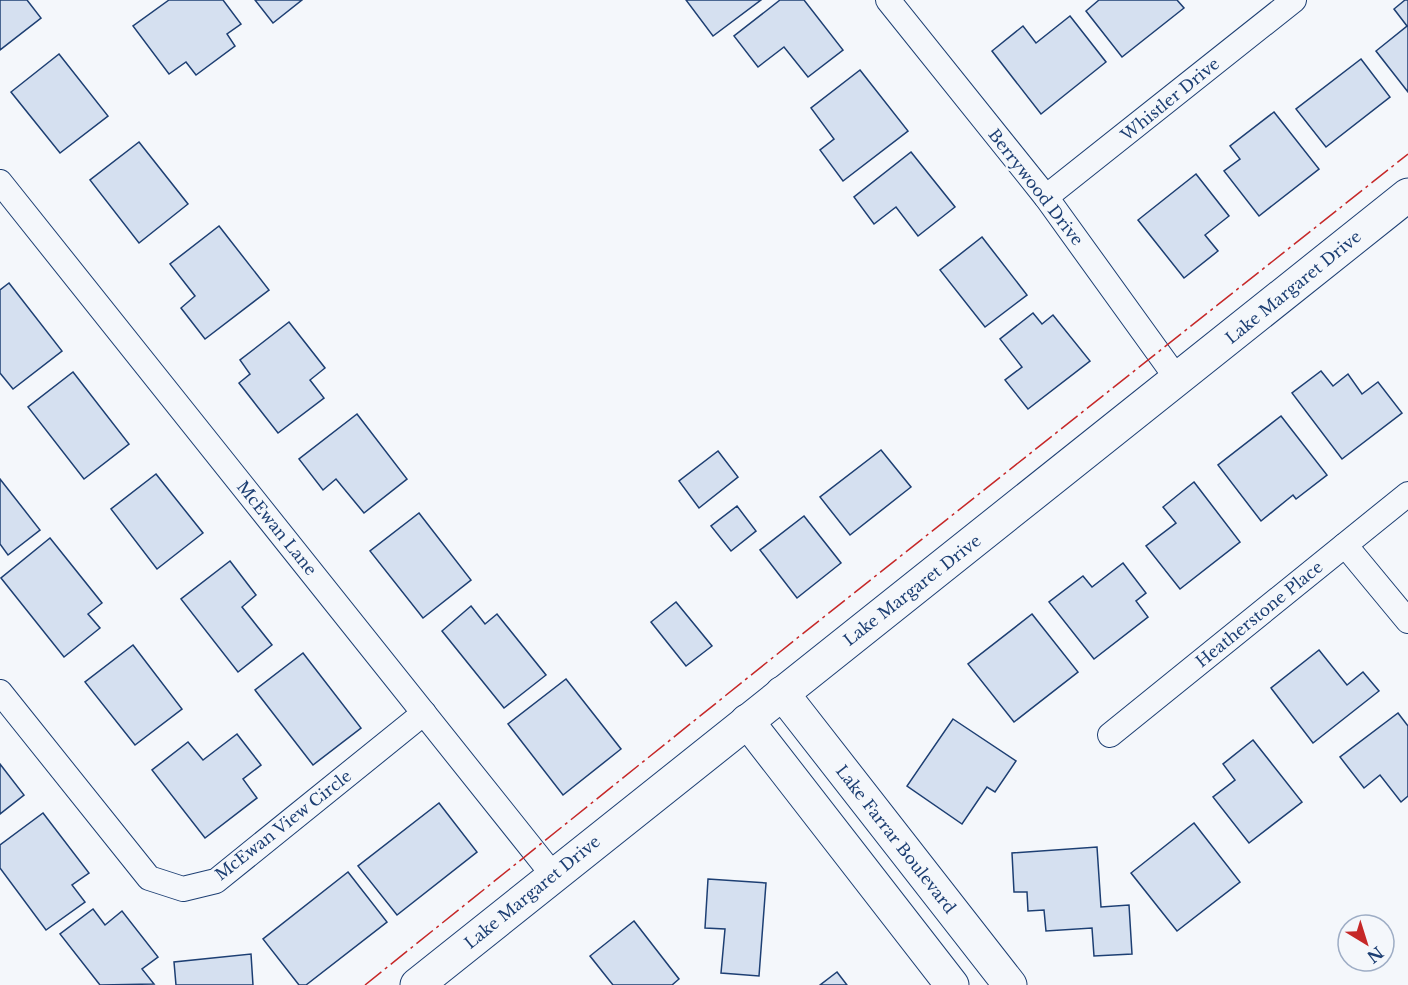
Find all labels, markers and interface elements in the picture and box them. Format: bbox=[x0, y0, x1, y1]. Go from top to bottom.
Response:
street label: Whistler Drive bbox=[1116, 53, 1223, 145]
street label: Berrywood Drive bbox=[984, 125, 1088, 249]
street label: Lake Margaret Drive bbox=[1221, 226, 1365, 348]
street label: McEwan Lane bbox=[233, 477, 321, 579]
street label: Lake Margaret Drive bbox=[839, 530, 985, 650]
street label: Heatherstone Place bbox=[1191, 557, 1327, 671]
street label: Lake Farrar Boulevard bbox=[832, 761, 960, 917]
street label: McEwan View Circle bbox=[211, 766, 355, 884]
street label: Lake Margaret Drive bbox=[460, 831, 604, 953]
north arrow bbox=[1336, 913, 1396, 973]
text: N bbox=[1363, 942, 1387, 967]

